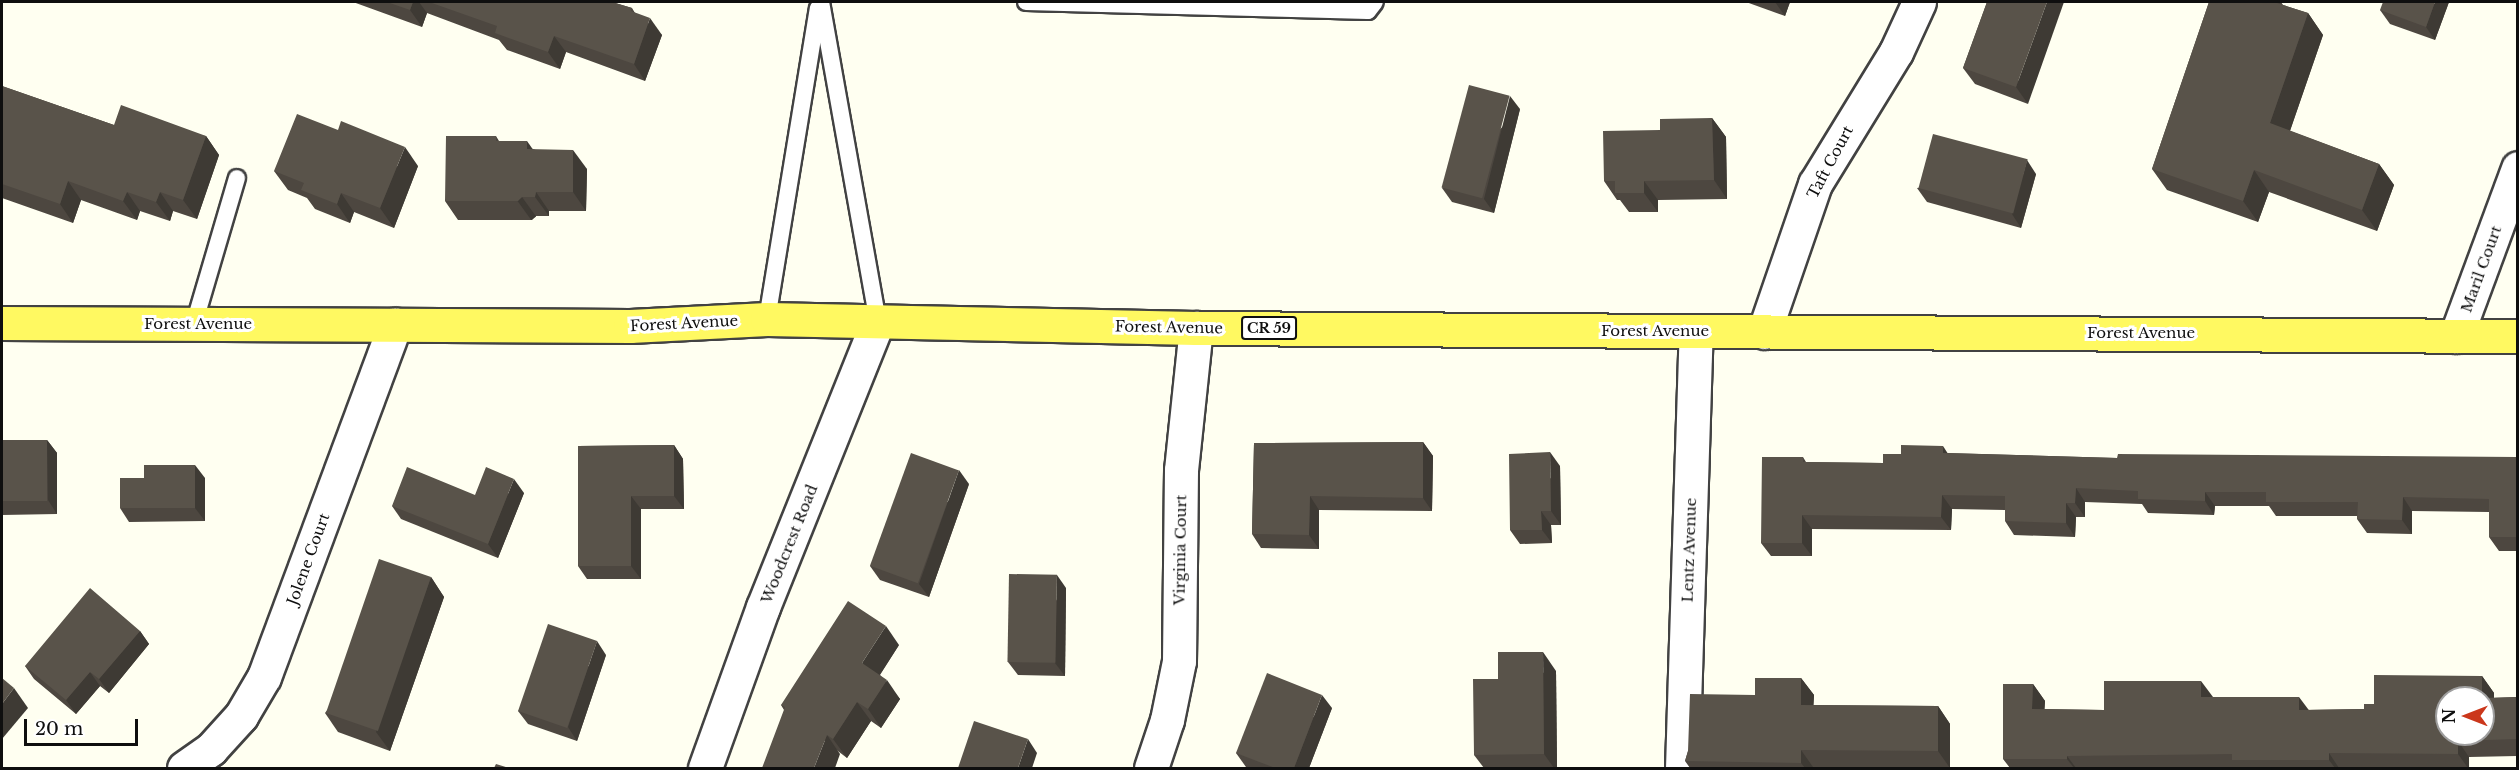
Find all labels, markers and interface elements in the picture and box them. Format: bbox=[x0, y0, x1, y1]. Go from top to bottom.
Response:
street label: Taft Court bbox=[1803, 123, 1857, 201]
street label: Maril Court bbox=[2457, 223, 2505, 315]
street label: Forest Avenue bbox=[629, 311, 739, 335]
street label: Forest Avenue bbox=[144, 315, 252, 333]
street label: Forest Avenue bbox=[1114, 317, 1224, 337]
road number: CR 59 bbox=[1240, 317, 1298, 339]
street label: Forest Avenue bbox=[1601, 322, 1709, 340]
street label: Forest Avenue bbox=[2087, 324, 2195, 342]
street label: Woodcrest Road bbox=[757, 482, 821, 606]
street label: Virginia Court bbox=[1170, 494, 1190, 606]
street label: Lentz Avenue bbox=[1678, 497, 1700, 603]
street label: Jolene Court bbox=[283, 510, 333, 608]
north arrow bbox=[2435, 686, 2495, 746]
scale bar bbox=[27, 707, 141, 745]
text: N bbox=[2439, 708, 2459, 724]
text: 20 m bbox=[35, 718, 83, 740]

